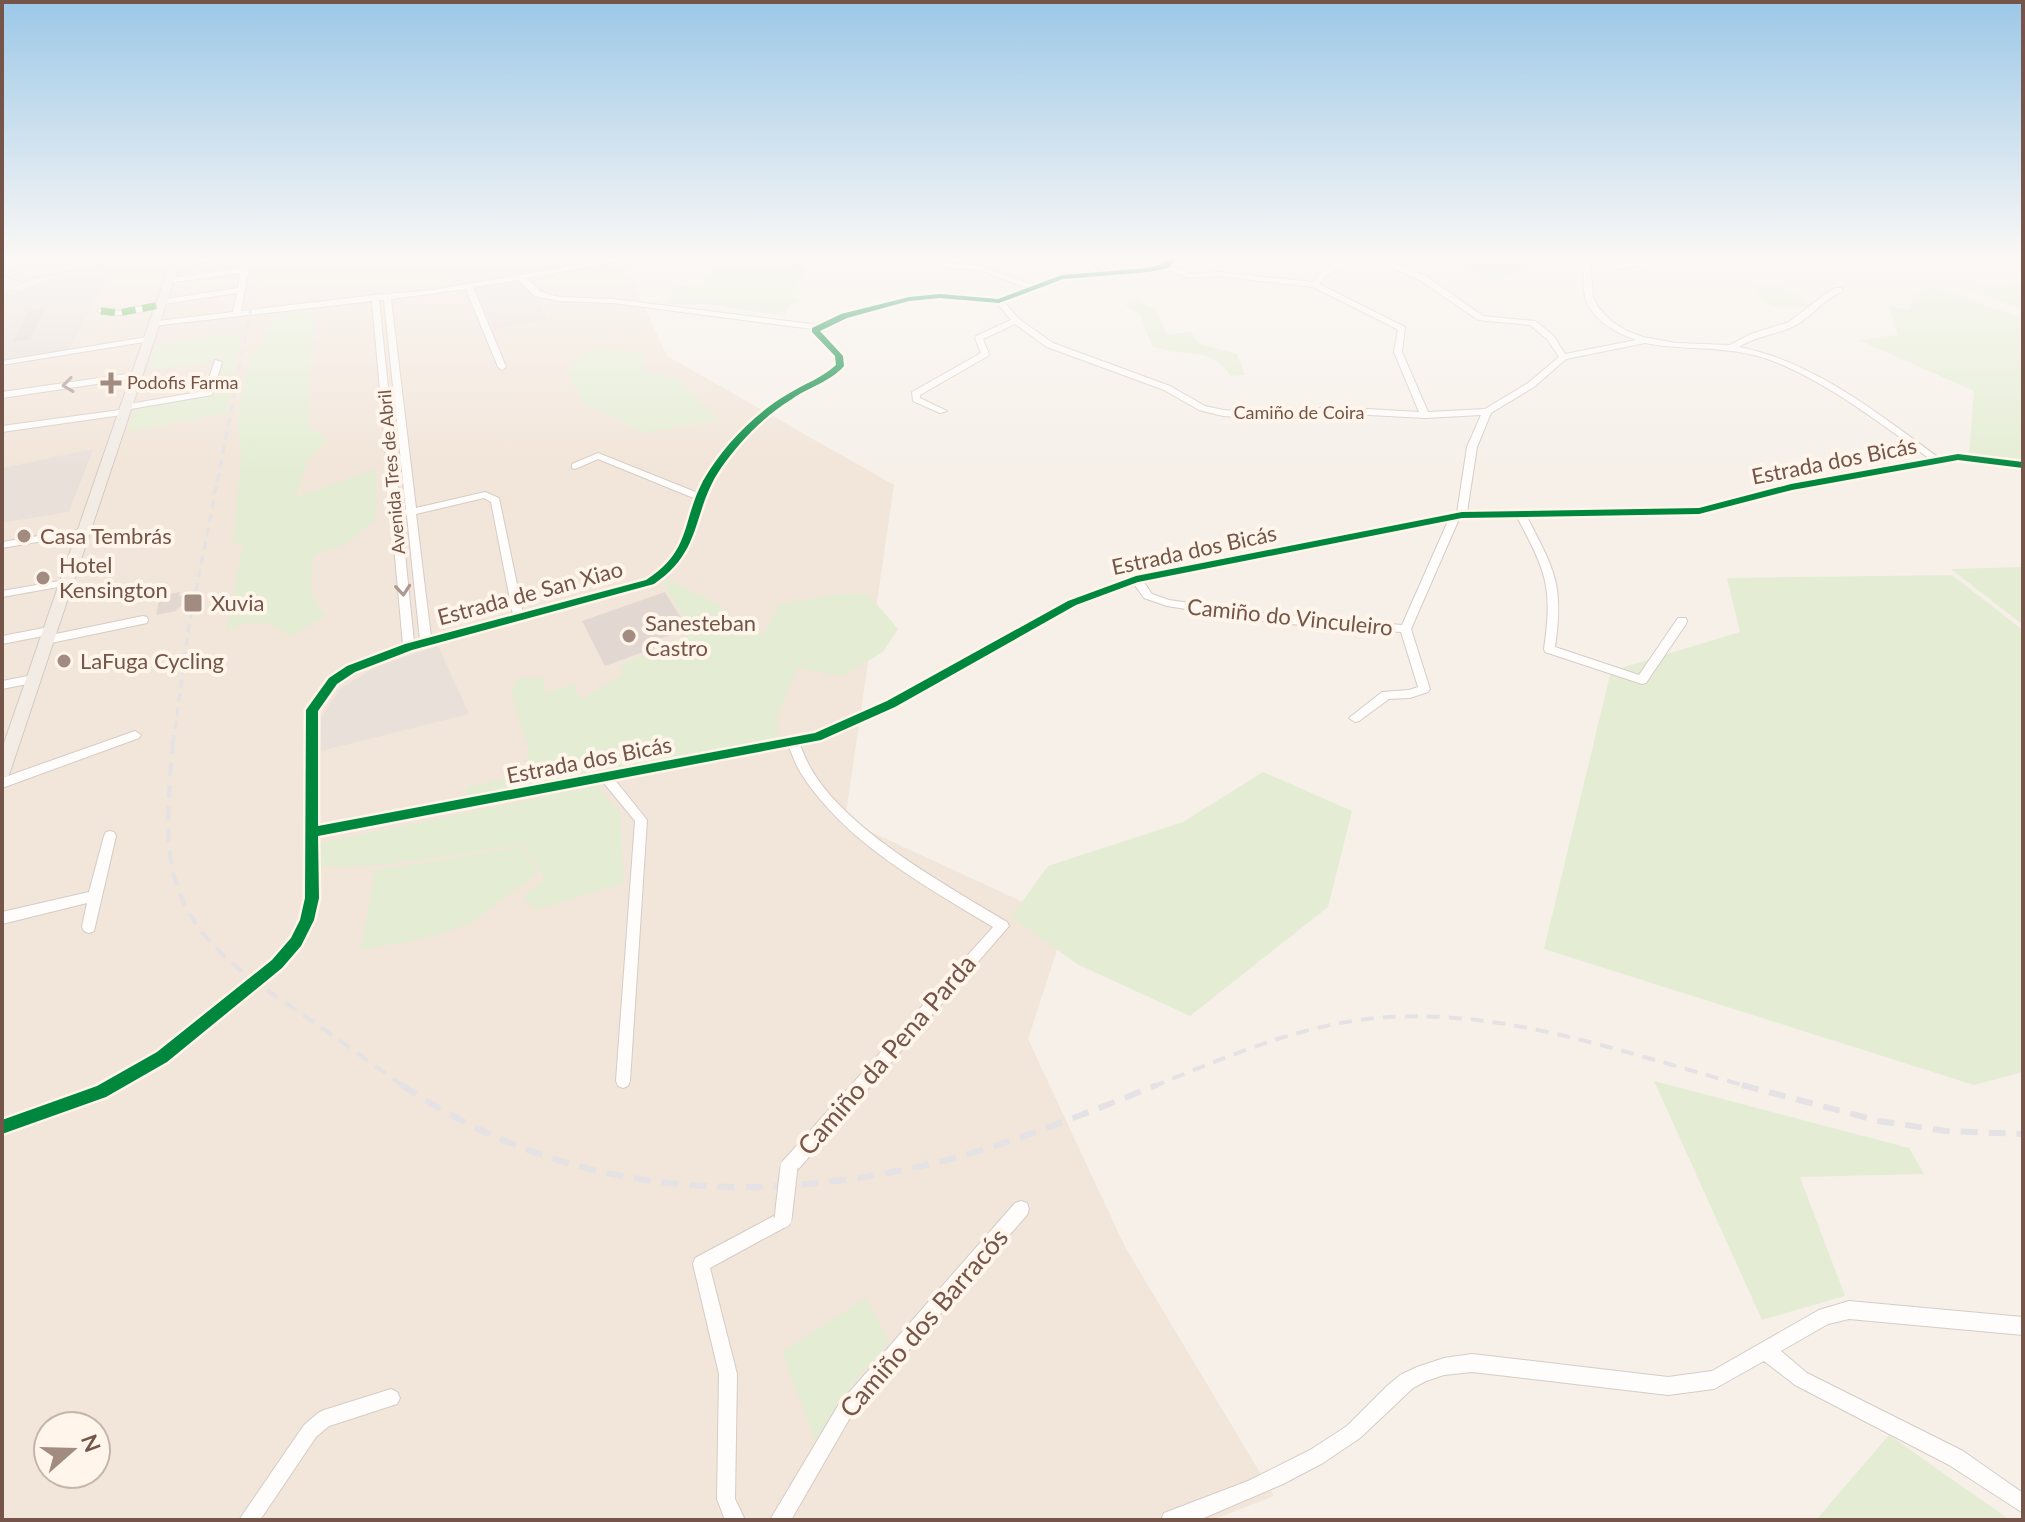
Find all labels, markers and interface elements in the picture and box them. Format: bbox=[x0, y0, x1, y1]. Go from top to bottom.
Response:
place label: Podofis Farma bbox=[127, 371, 238, 393]
marker: Podofis Farma bbox=[102, 374, 120, 392]
one-way arrow bbox=[61, 376, 75, 393]
street label: Avenida Tres de Abril bbox=[373, 389, 409, 555]
street label: Camiño de Coira bbox=[1234, 401, 1364, 423]
street label: Estrada dos Bicás bbox=[1749, 431, 1919, 490]
street label: Estrada dos Bicás bbox=[1109, 519, 1279, 580]
place label: Casa Tembrás bbox=[40, 522, 172, 549]
marker: Casa Tembrás bbox=[15, 527, 33, 545]
place label: Hotel Kensington bbox=[59, 551, 168, 603]
street label: Estrada de San Xiao bbox=[434, 555, 625, 630]
marker: Hotel Kensington bbox=[34, 569, 52, 587]
one-way arrow bbox=[395, 584, 412, 597]
place label: Xuvia bbox=[211, 589, 264, 616]
marker: Xuvia bbox=[182, 592, 204, 614]
street label: Camiño do Vinculeiro bbox=[1186, 592, 1394, 641]
place label: Sanesteban Castro bbox=[645, 609, 756, 661]
marker: Sanesteban Castro bbox=[620, 627, 638, 645]
place label: LaFuga Cycling bbox=[80, 647, 224, 674]
marker: LaFuga Cycling bbox=[55, 652, 73, 670]
street label: Estrada dos Bicás bbox=[504, 730, 674, 789]
street label: Camiño da Pena Parda bbox=[790, 948, 982, 1161]
street label: Camiño dos Barracós bbox=[832, 1221, 1014, 1424]
north arrow bbox=[32, 1410, 112, 1490]
text: N bbox=[76, 1430, 107, 1456]

